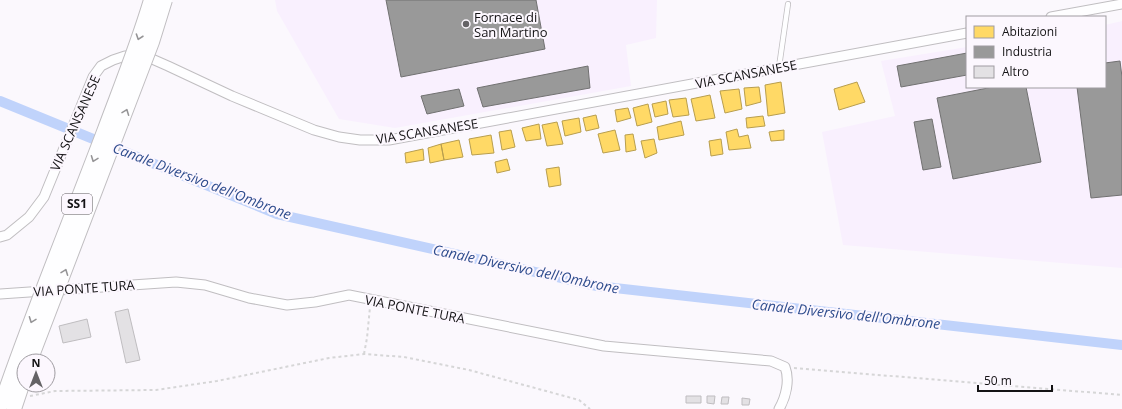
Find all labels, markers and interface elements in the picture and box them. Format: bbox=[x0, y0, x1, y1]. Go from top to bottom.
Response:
place label: Fornace di San Martino bbox=[474, 8, 548, 41]
legend bbox=[966, 16, 1106, 88]
marker: Fornace di San Martino bbox=[461, 19, 471, 29]
text: Abitazioni bbox=[1002, 23, 1057, 40]
one-way arrow bbox=[136, 34, 144, 41]
text: Industria bbox=[1002, 43, 1052, 60]
street label: VIA SCANSANESE bbox=[694, 55, 798, 93]
text: Altro bbox=[1002, 63, 1029, 80]
street label: VIA SCANSANESE bbox=[46, 72, 104, 174]
one-way arrow bbox=[121, 108, 129, 115]
street label: VIA SCANSANESE bbox=[375, 114, 479, 148]
water label: Canale Diversivo dell'Ombrone bbox=[110, 138, 294, 223]
one-way arrow bbox=[90, 156, 98, 163]
road number: SS1 bbox=[62, 194, 92, 214]
water label: Canale Diversivo dell'Ombrone bbox=[431, 240, 621, 298]
one-way arrow bbox=[60, 269, 68, 276]
street label: VIA PONTE TURA bbox=[33, 275, 136, 301]
street label: VIA PONTE TURA bbox=[364, 290, 467, 328]
water label: Canale Diversivo dell'Ombrone bbox=[751, 294, 941, 333]
one-way arrow bbox=[28, 316, 36, 323]
north arrow bbox=[16, 353, 56, 393]
text: N bbox=[32, 355, 40, 370]
scale bar bbox=[978, 367, 1052, 393]
text: 50 m bbox=[984, 372, 1012, 389]

